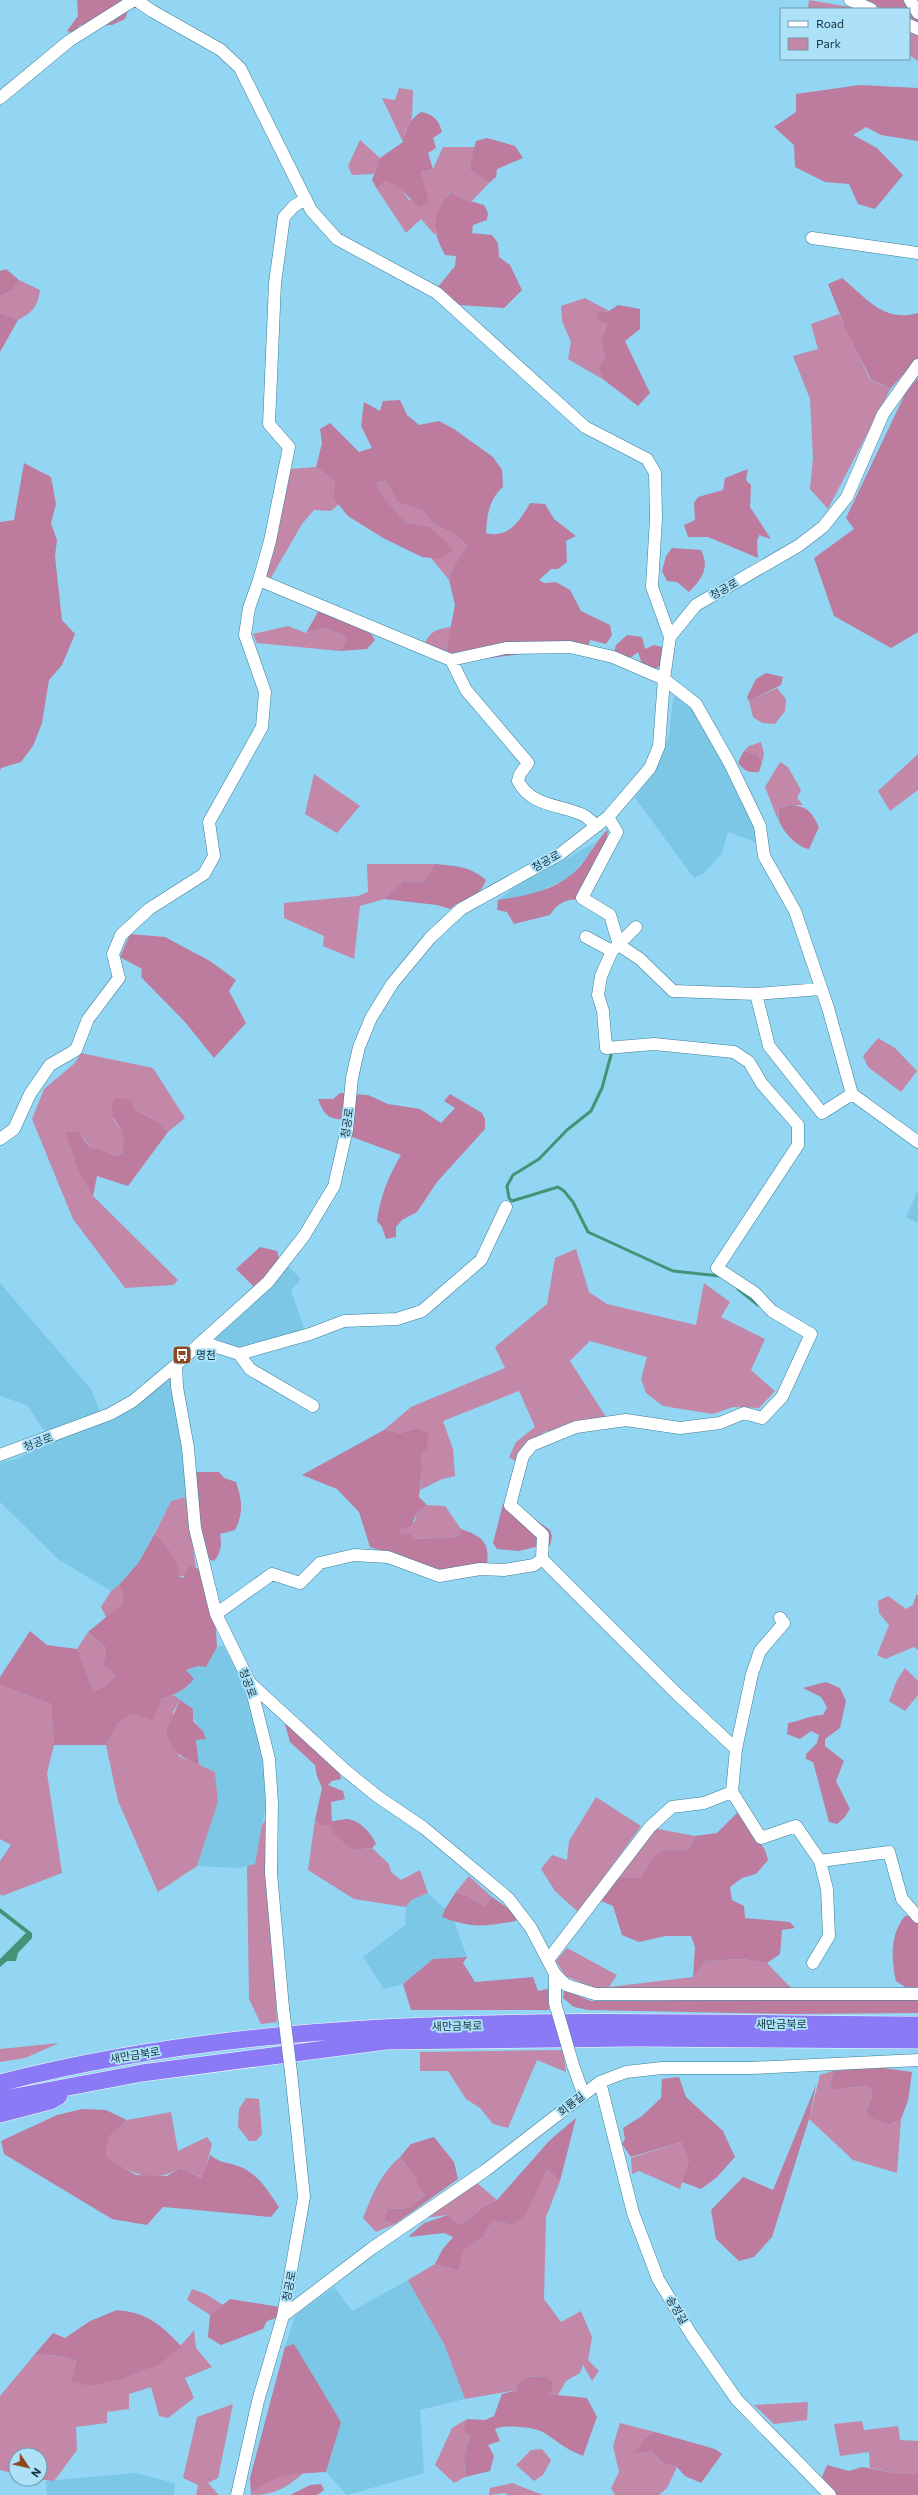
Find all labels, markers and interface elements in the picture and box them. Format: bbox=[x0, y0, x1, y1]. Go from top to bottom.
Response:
legend bbox=[780, 8, 910, 60]
text: Road bbox=[816, 16, 844, 30]
text: Park bbox=[816, 36, 842, 50]
street label: 청공로 bbox=[707, 576, 740, 602]
street label: 청공로 bbox=[529, 847, 562, 874]
street label: 청공로 bbox=[338, 1107, 355, 1139]
bus stop icon: 명천 bbox=[171, 1344, 193, 1366]
place label: 명천 bbox=[196, 1348, 216, 1361]
street label: 청공로 bbox=[21, 1430, 54, 1453]
street label: 청공로 bbox=[237, 1666, 260, 1699]
street label: 새만금북로 bbox=[756, 2017, 806, 2030]
street label: 새만금북로 bbox=[432, 2019, 482, 2032]
street label: 새만금북로 bbox=[109, 2044, 161, 2065]
street label: 회룡길 bbox=[555, 2089, 587, 2118]
street label: 청공로 bbox=[279, 2270, 298, 2302]
street label: 송정길 bbox=[664, 2293, 691, 2326]
north arrow bbox=[8, 2447, 48, 2487]
text: N bbox=[29, 2466, 44, 2480]

